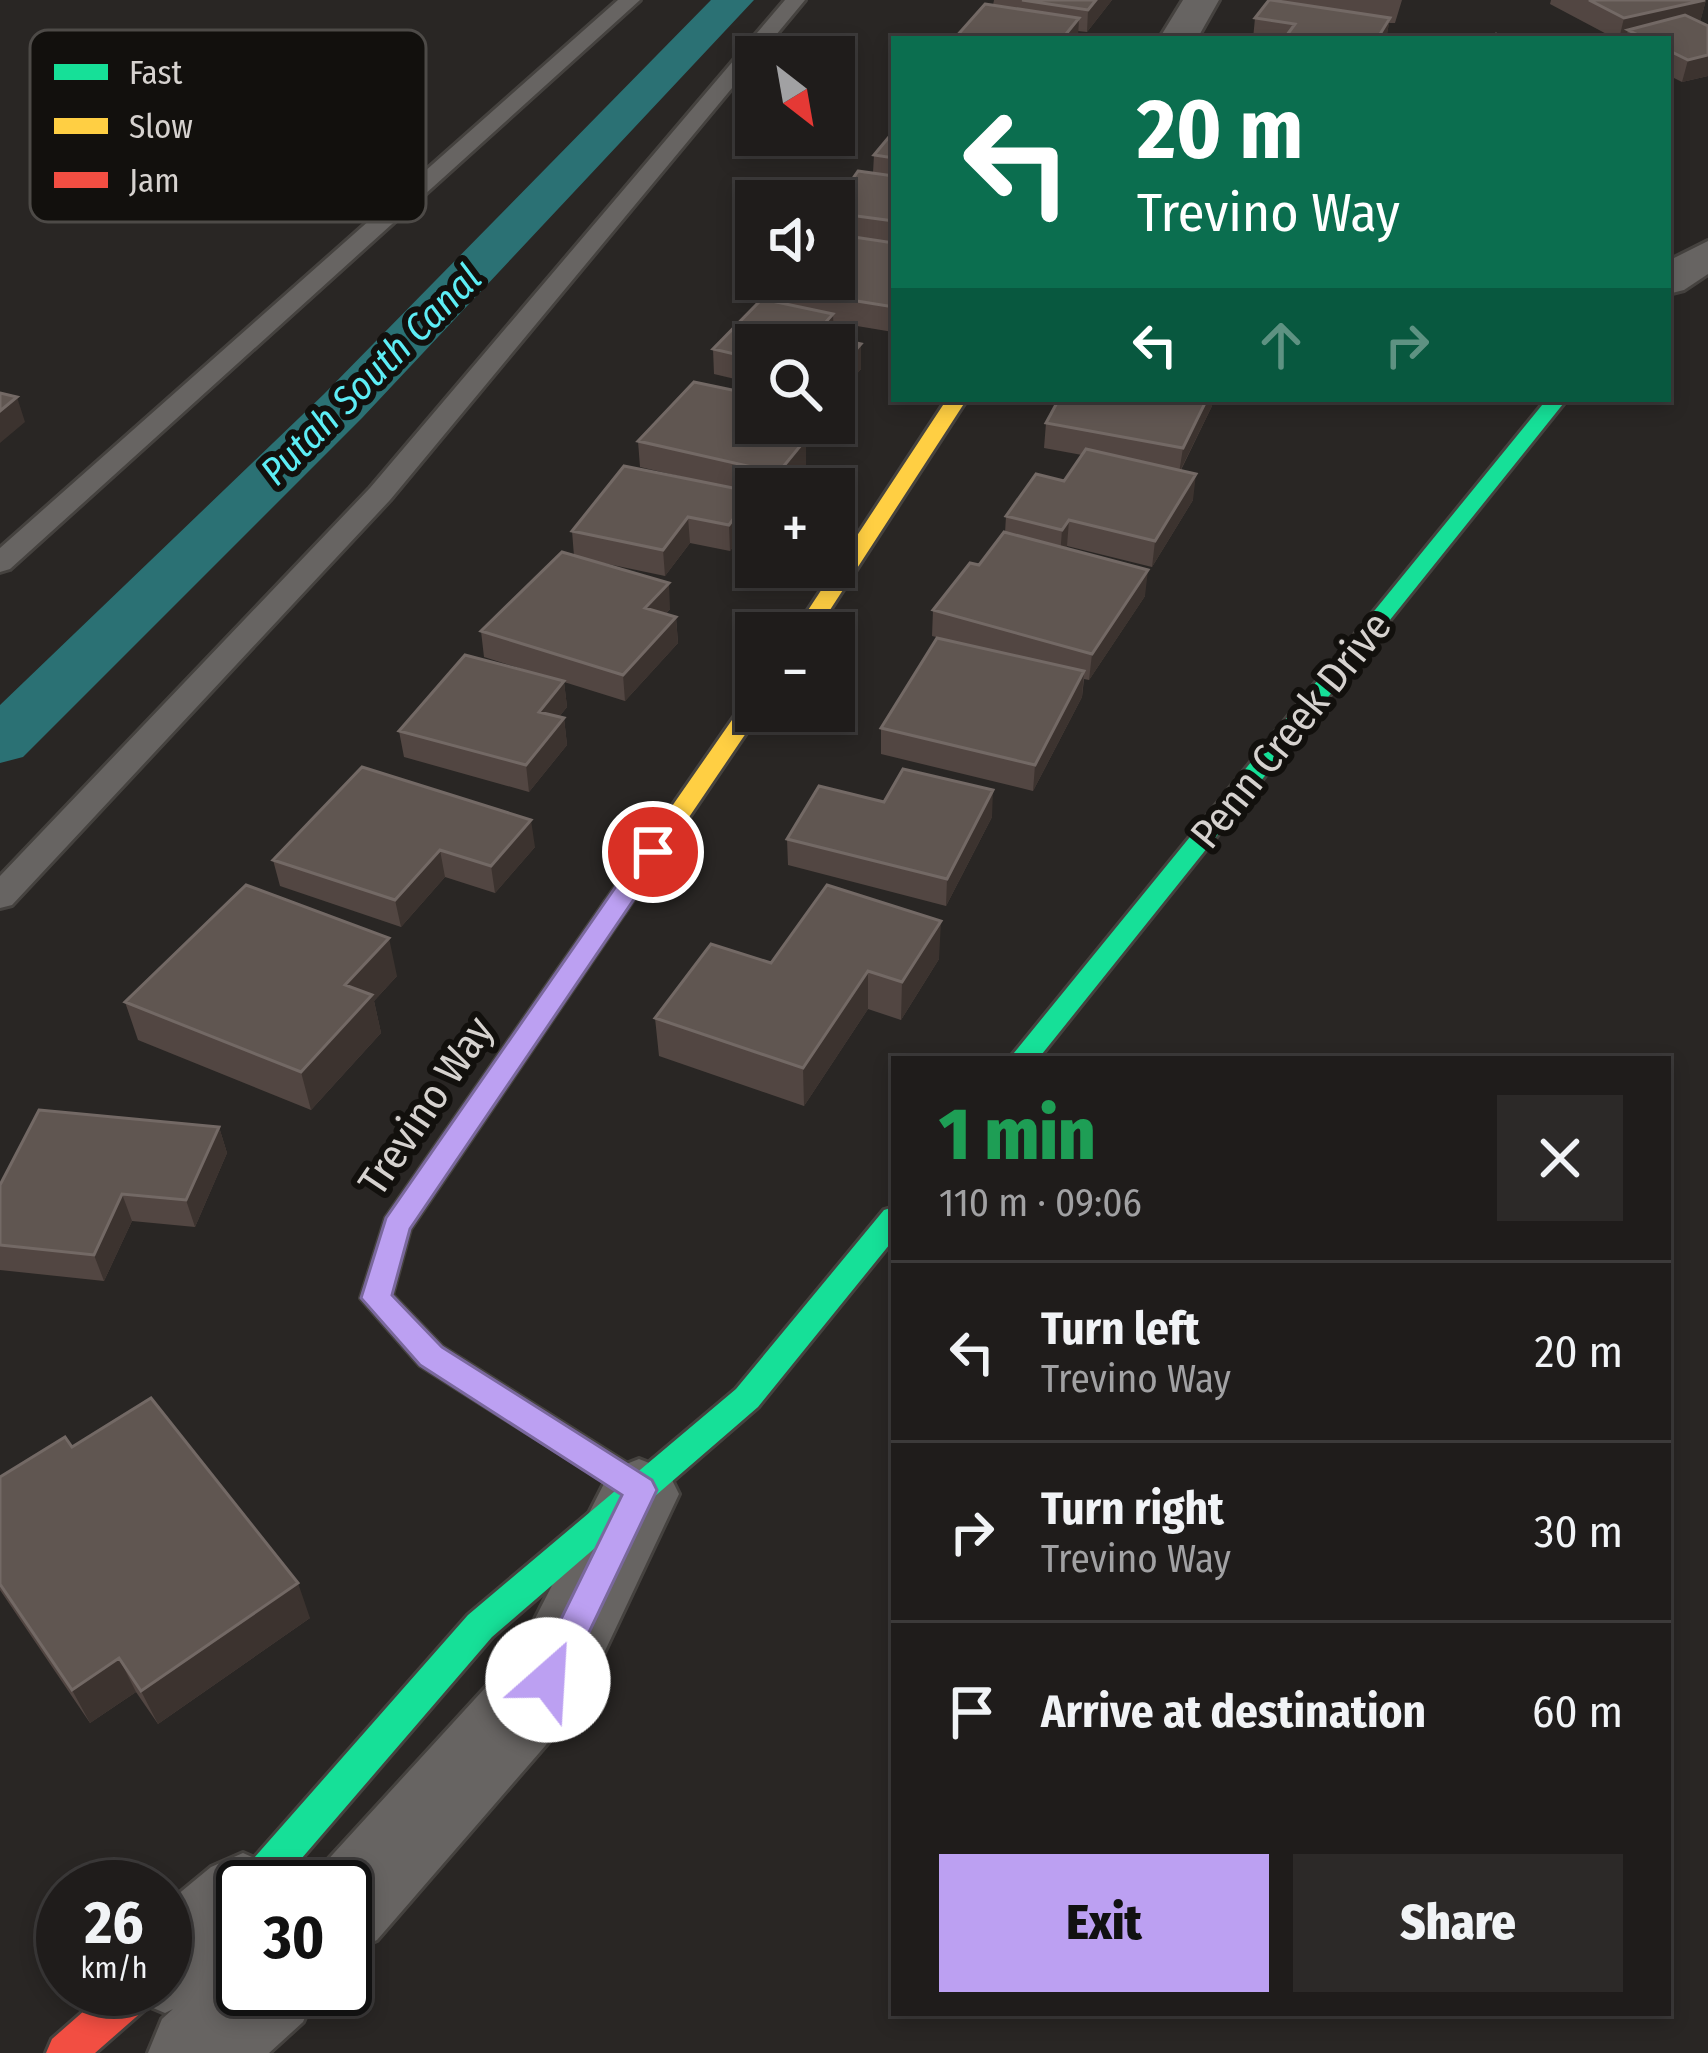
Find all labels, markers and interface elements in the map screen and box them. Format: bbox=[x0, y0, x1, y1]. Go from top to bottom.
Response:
legend bbox=[30, 30, 426, 222]
north arrow bbox=[735, 36, 855, 156]
map controls bbox=[735, 36, 855, 732]
text: Fast bbox=[129, 53, 183, 93]
text: 20 m bbox=[1137, 79, 1303, 180]
icon: left bbox=[939, 84, 1095, 240]
text: Slow bbox=[129, 107, 193, 147]
text: Jam bbox=[129, 161, 180, 201]
button: sound bbox=[735, 180, 855, 300]
text: Trevino Way bbox=[1137, 181, 1400, 245]
water label: Putah South Canal bbox=[251, 255, 491, 495]
icon: left bbox=[1122, 312, 1188, 378]
icon: ahead bbox=[1248, 312, 1314, 378]
icon: right bbox=[1374, 312, 1440, 378]
button: search bbox=[735, 324, 855, 444]
button: + bbox=[735, 468, 855, 588]
street label: Penn Creek Drive bbox=[1180, 602, 1402, 858]
button: − bbox=[735, 612, 855, 732]
pin bbox=[602, 801, 704, 903]
icon: arrive bbox=[620, 819, 686, 885]
street label: Trevino Way bbox=[348, 1007, 504, 1205]
text: 1 min bbox=[939, 1092, 1096, 1178]
button: close bbox=[1497, 1095, 1623, 1221]
text: 110 m · 09:06 bbox=[939, 1180, 1142, 1226]
text: Turn left bbox=[1041, 1302, 1200, 1356]
icon: left bbox=[939, 1319, 1005, 1385]
text: 20 m bbox=[1535, 1325, 1623, 1379]
text: Trevino Way bbox=[1041, 1356, 1231, 1402]
text: Turn right bbox=[1041, 1482, 1224, 1536]
icon: right bbox=[939, 1499, 1005, 1565]
text: 30 m bbox=[1534, 1505, 1623, 1559]
text: Trevino Way bbox=[1041, 1536, 1231, 1582]
position arrow bbox=[485, 1617, 611, 1743]
icon: arrive bbox=[939, 1679, 1005, 1745]
text: Arrive at destination bbox=[1041, 1685, 1426, 1739]
text: 60 m bbox=[1532, 1685, 1623, 1739]
button: Exit bbox=[939, 1854, 1269, 1992]
button: Share bbox=[1293, 1854, 1623, 1992]
speed limit sign: 30 bbox=[216, 1860, 372, 2016]
text: 26 bbox=[84, 1887, 144, 1959]
text: km/h bbox=[81, 1950, 147, 1986]

